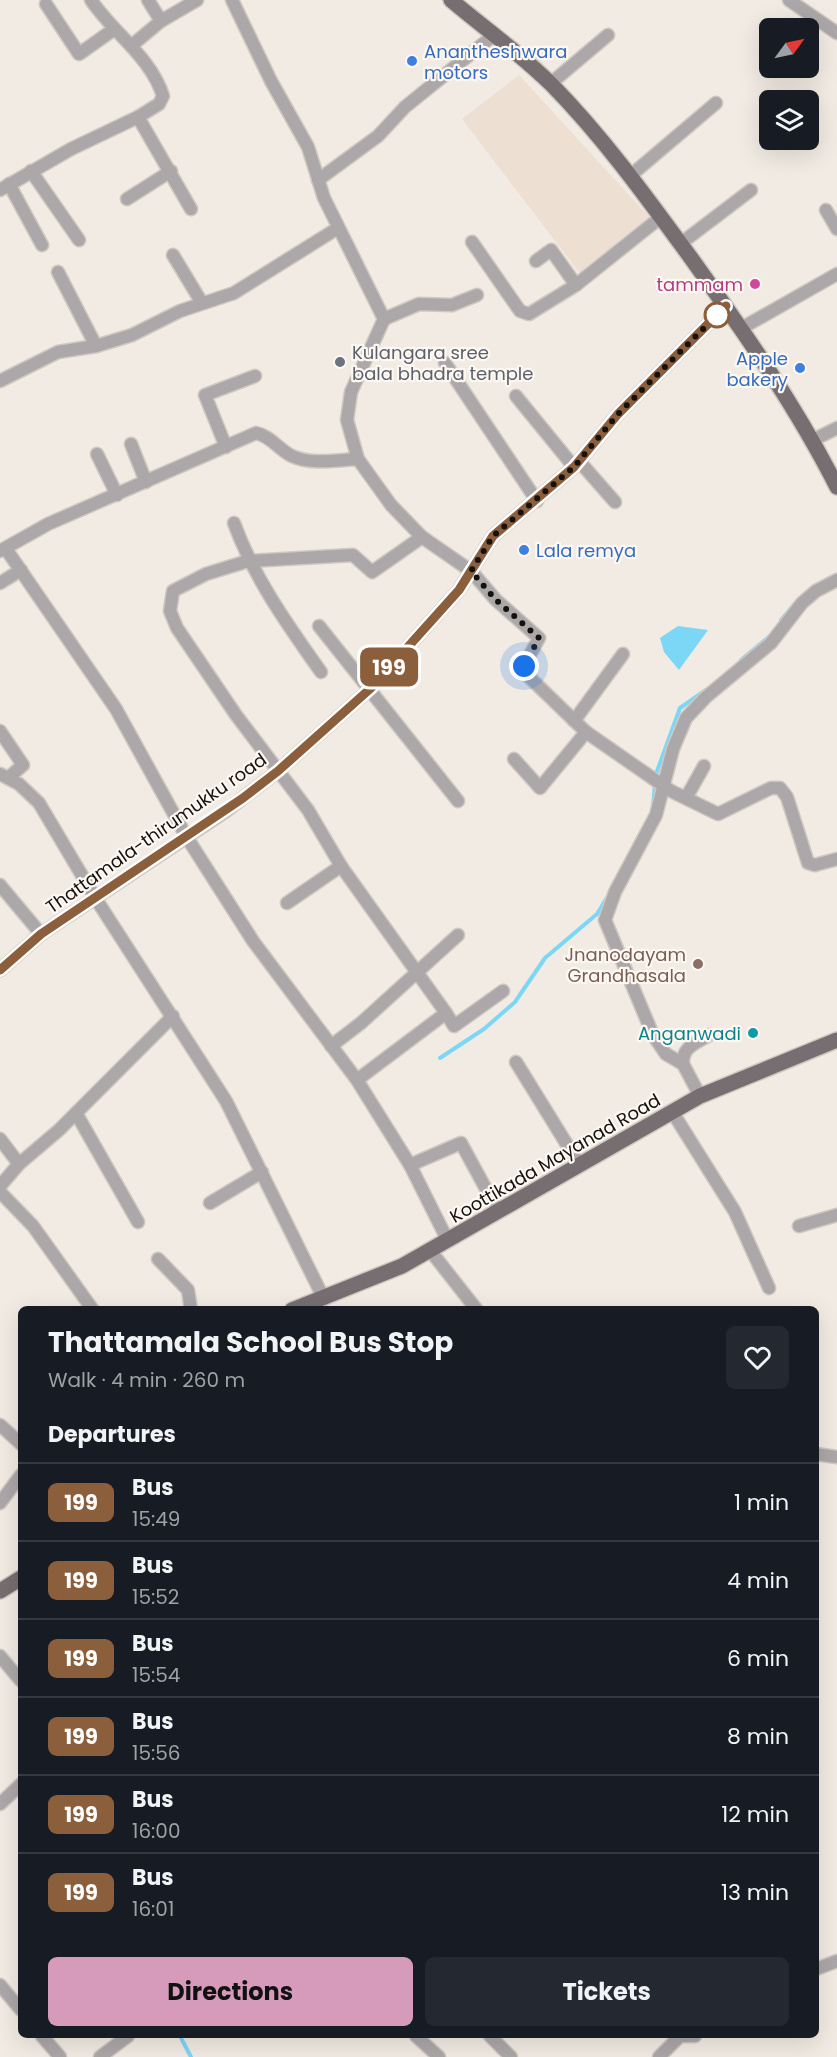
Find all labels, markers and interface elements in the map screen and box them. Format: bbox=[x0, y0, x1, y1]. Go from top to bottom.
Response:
north arrow bbox=[759, 18, 819, 78]
map controls bbox=[759, 18, 819, 150]
place label: Anantheshwara motors bbox=[424, 39, 567, 85]
marker: Anantheshwara motors bbox=[405, 54, 419, 68]
button: layers bbox=[759, 90, 819, 150]
place label: tammam bbox=[656, 272, 743, 297]
marker: tammam bbox=[748, 277, 762, 291]
unlabelled marker bbox=[704, 302, 730, 328]
place label: Kulangara sree bala bhadra temple bbox=[352, 340, 533, 386]
place label: Apple bakery bbox=[726, 346, 788, 392]
marker: Kulangara sree bala bhadra temple bbox=[333, 355, 347, 369]
marker: Apple bakery bbox=[793, 361, 807, 375]
place label: Lala remya bbox=[536, 538, 636, 563]
marker: Lala remya bbox=[517, 543, 531, 557]
line badge: 199 bbox=[354, 648, 424, 686]
your location bbox=[509, 651, 539, 681]
text: 199 bbox=[372, 653, 406, 682]
street label: Thattamala-thirumukku road bbox=[41, 747, 271, 919]
place label: Jnanodayam Grandhasala bbox=[565, 942, 686, 988]
marker: Jnanodayam Grandhasala bbox=[691, 957, 705, 971]
place label: Anganwadi bbox=[638, 1021, 741, 1046]
marker: Anganwadi bbox=[746, 1026, 760, 1040]
street label: Koottikada Mayanad Road bbox=[445, 1087, 665, 1229]
text: Thattamala School Bus Stop bbox=[48, 1323, 453, 1362]
button: heart bbox=[726, 1326, 789, 1389]
text: Walk · 4 min · 260 m bbox=[48, 1366, 245, 1394]
text: Departures bbox=[48, 1419, 176, 1450]
text: Bus bbox=[132, 1472, 174, 1503]
text: 1 min bbox=[734, 1487, 789, 1518]
text: 199 bbox=[64, 1488, 98, 1517]
text: 15:49 bbox=[132, 1505, 180, 1533]
text: Bus bbox=[132, 1550, 174, 1581]
text: 4 min bbox=[727, 1565, 789, 1596]
text: 199 bbox=[64, 1566, 98, 1595]
text: 15:52 bbox=[132, 1583, 179, 1611]
text: Bus bbox=[132, 1628, 174, 1659]
text: 6 min bbox=[727, 1643, 789, 1674]
text: 199 bbox=[64, 1644, 98, 1673]
text: 15:54 bbox=[132, 1661, 180, 1689]
text: Bus bbox=[132, 1706, 174, 1737]
text: 8 min bbox=[727, 1721, 789, 1752]
text: 199 bbox=[64, 1722, 98, 1751]
text: 15:56 bbox=[132, 1739, 180, 1767]
text: Bus bbox=[132, 1784, 174, 1815]
text: 12 min bbox=[721, 1799, 789, 1830]
text: 199 bbox=[64, 1800, 98, 1829]
text: 16:00 bbox=[132, 1817, 180, 1845]
text: Bus bbox=[132, 1862, 174, 1893]
text: 13 min bbox=[721, 1877, 789, 1908]
text: 199 bbox=[64, 1878, 98, 1907]
text: 16:01 bbox=[132, 1895, 174, 1923]
button: Directions bbox=[48, 1957, 413, 2026]
button: Tickets bbox=[425, 1957, 789, 2026]

